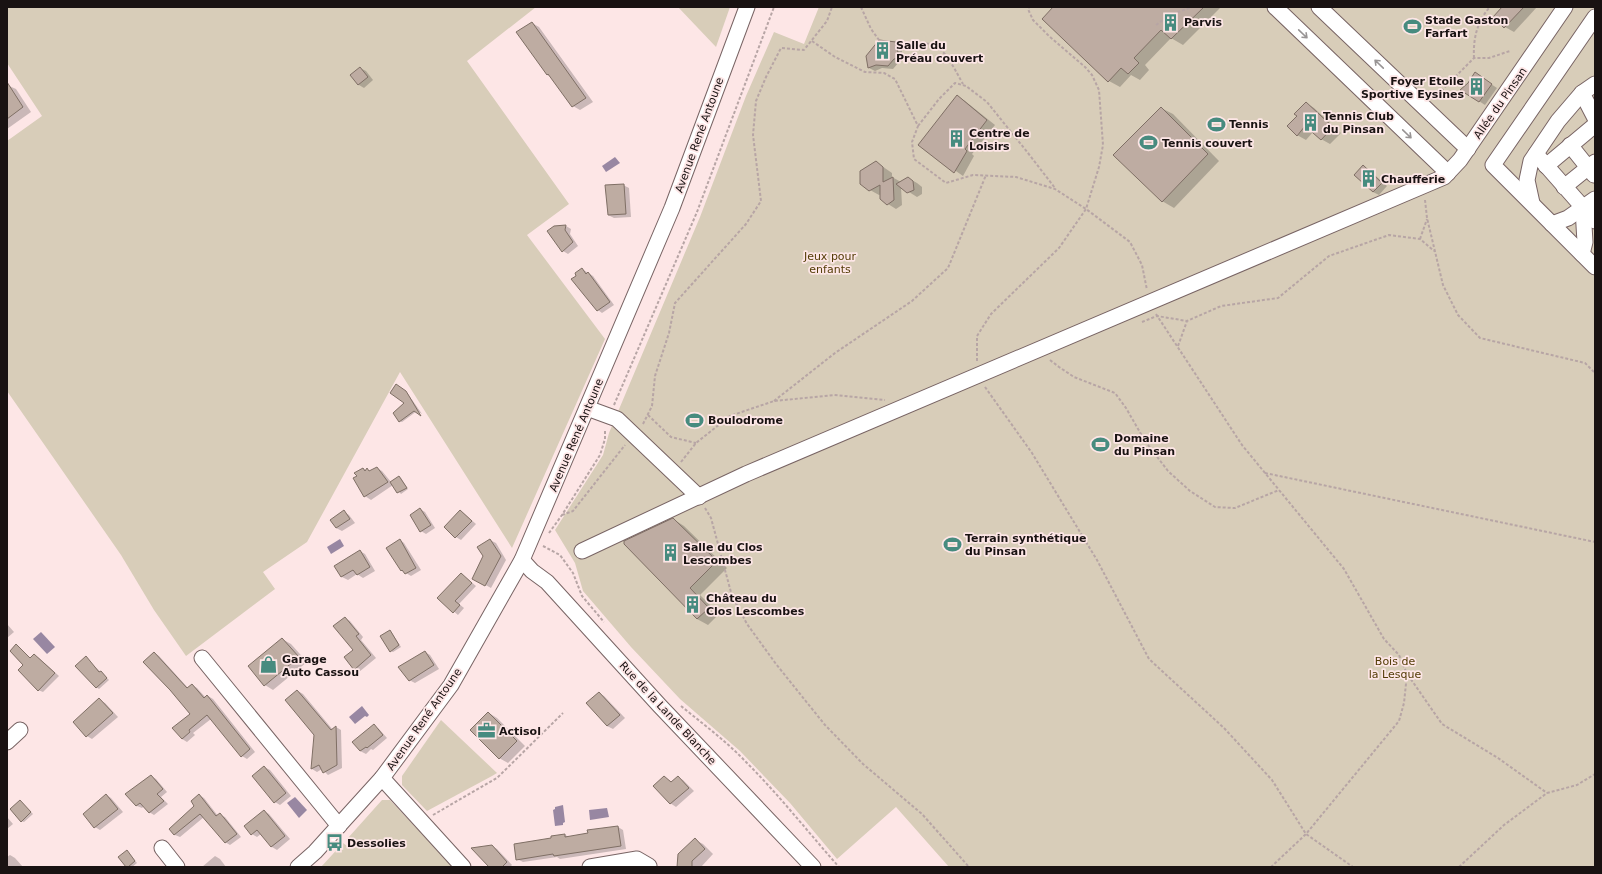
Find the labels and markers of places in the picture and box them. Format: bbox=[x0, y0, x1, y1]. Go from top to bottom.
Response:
building icon: Parvis bbox=[1161, 12, 1181, 32]
place label: Stade Gaston Farfart bbox=[1425, 14, 1508, 40]
place label: Parvis bbox=[1184, 16, 1223, 29]
sports icon: Stade Gaston Farfart bbox=[1402, 16, 1422, 36]
place label: Salle du Préau couvert bbox=[896, 39, 983, 65]
building icon: Salle du Préau couvert bbox=[873, 41, 893, 61]
place label: Foyer Etoile Sportive Eysines bbox=[1361, 75, 1464, 101]
building icon: Foyer Etoile Sportive Eysines bbox=[1467, 77, 1487, 97]
place label: Tennis Club du Pinsan bbox=[1323, 110, 1394, 136]
building icon: Tennis Club du Pinsan bbox=[1300, 112, 1320, 132]
sports icon: Tennis bbox=[1206, 114, 1226, 134]
place label: Tennis bbox=[1229, 118, 1269, 131]
place label: Centre de Loisirs bbox=[969, 127, 1030, 153]
building icon: Centre de Loisirs bbox=[946, 129, 966, 149]
sports icon: Tennis couvert bbox=[1139, 133, 1159, 153]
place label: Tennis couvert bbox=[1162, 137, 1253, 150]
building icon: Chaufferie bbox=[1358, 169, 1378, 189]
place label: Chaufferie bbox=[1381, 173, 1445, 186]
sports icon: Boulodrome bbox=[685, 410, 705, 430]
place label: Boulodrome bbox=[708, 414, 783, 427]
place label: Domaine du Pinsan bbox=[1114, 432, 1175, 458]
sports icon: Domaine du Pinsan bbox=[1091, 434, 1111, 454]
place label: Terrain synthétique du Pinsan bbox=[965, 532, 1087, 558]
sports icon: Terrain synthétique du Pinsan bbox=[942, 534, 962, 554]
place label: Salle du Clos Lescombes bbox=[683, 541, 763, 567]
building icon: Salle du Clos Lescombes bbox=[660, 543, 680, 563]
place label: Château du Clos Lescombes bbox=[706, 592, 805, 618]
building icon: Château du Clos Lescombes bbox=[683, 594, 703, 614]
place label: Garage Auto Cassou bbox=[282, 653, 359, 679]
shop icon: Garage Auto Cassou bbox=[259, 655, 279, 675]
office icon: Actisol bbox=[476, 721, 496, 741]
place label: Actisol bbox=[499, 725, 541, 738]
bus stop icon: Dessolies bbox=[324, 833, 344, 853]
place label: Dessolies bbox=[347, 837, 406, 850]

